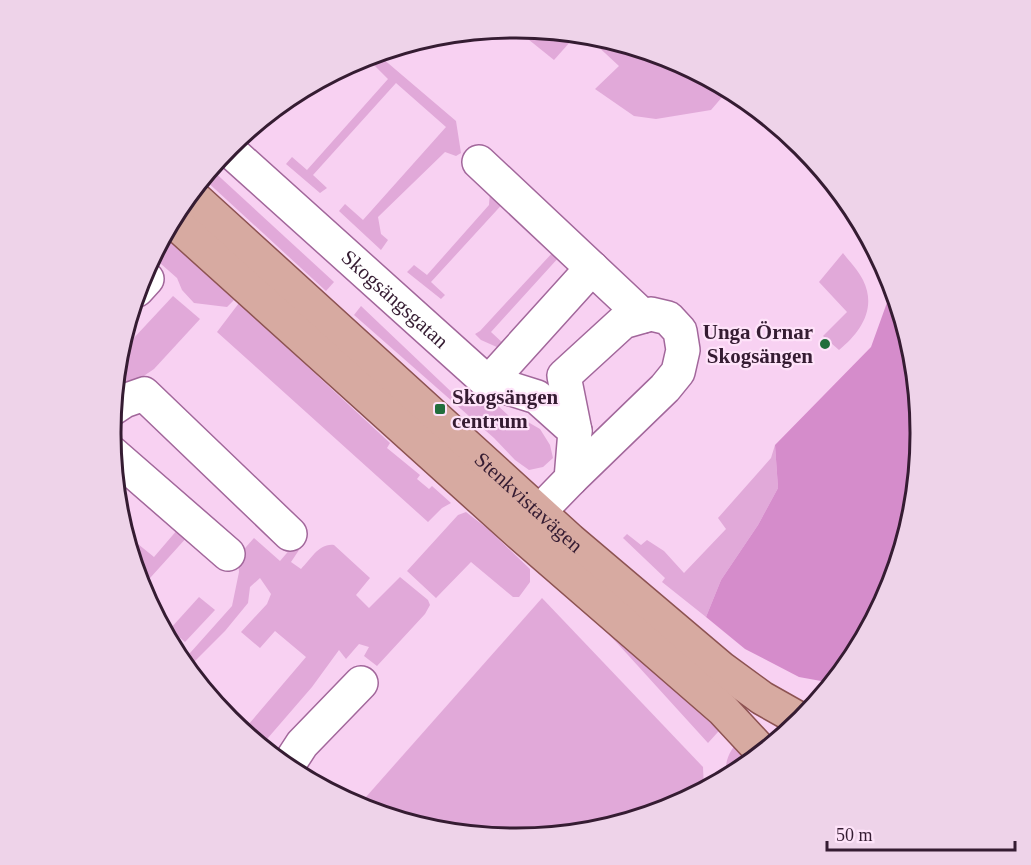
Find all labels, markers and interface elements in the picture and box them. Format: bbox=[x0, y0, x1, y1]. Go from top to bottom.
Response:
street label: Skogsängsgatan bbox=[337, 245, 454, 354]
place label: Unga Örnar Skogsängen bbox=[703, 320, 813, 368]
marker: Unga Örnar Skogsängen bbox=[818, 337, 832, 351]
place label: Skogsängen centrum bbox=[452, 385, 559, 433]
marker: Skogsängen centrum bbox=[433, 402, 447, 416]
street label: Stenkvistavägen bbox=[470, 447, 588, 558]
scale bar bbox=[827, 814, 1014, 852]
text: 50 m bbox=[836, 825, 873, 845]

